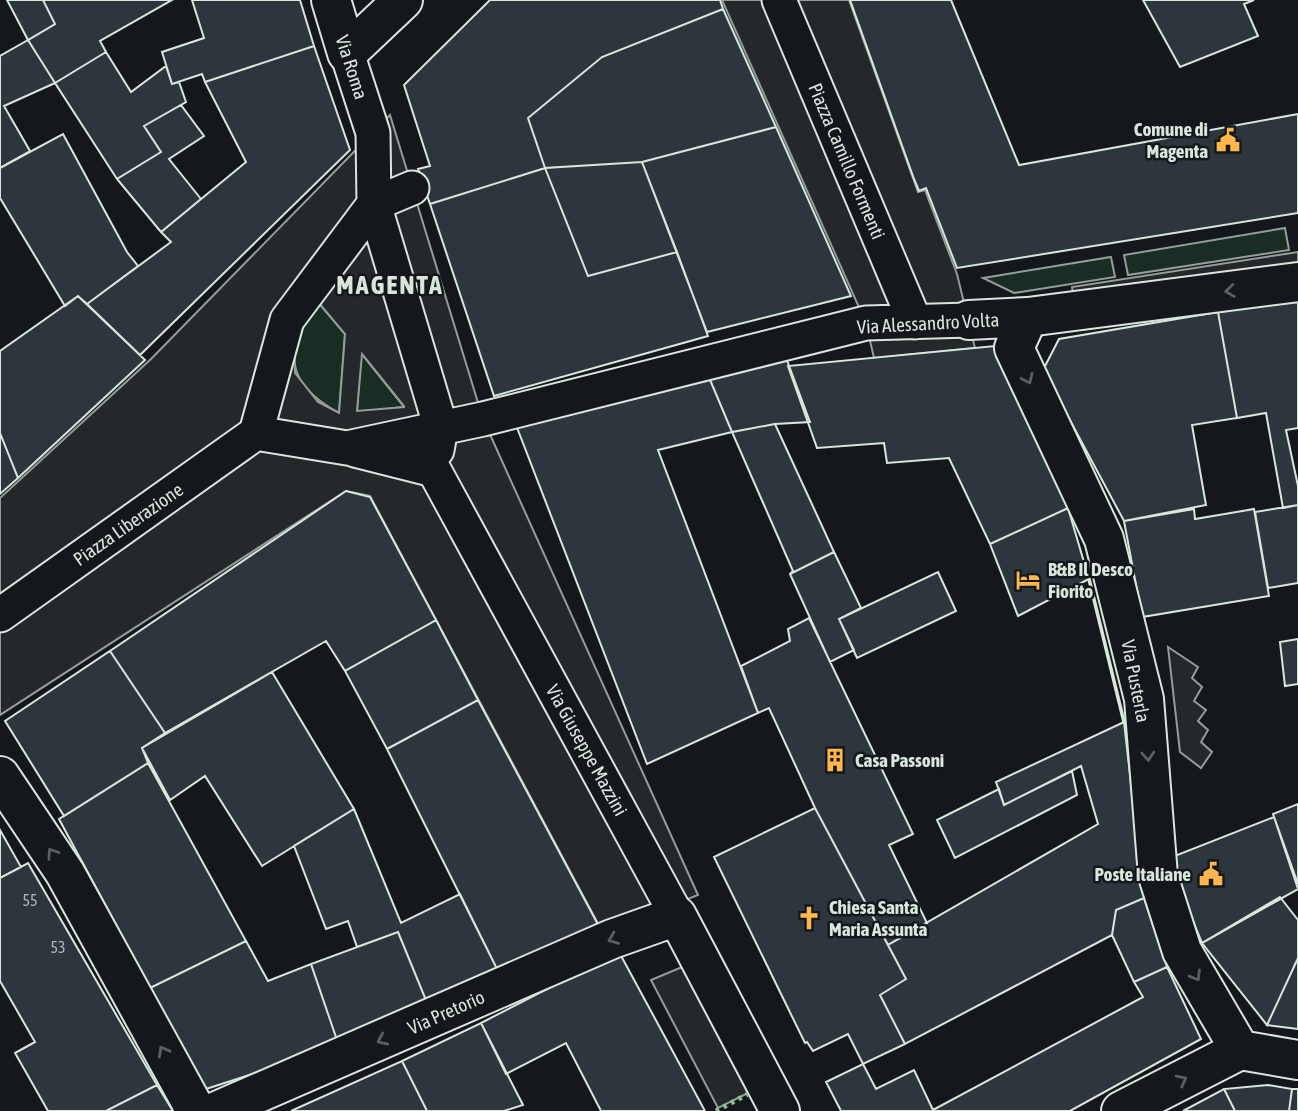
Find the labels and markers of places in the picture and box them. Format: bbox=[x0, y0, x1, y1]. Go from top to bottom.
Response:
place label: Comune di Magenta bbox=[1134, 118, 1208, 162]
public building icon: Comune di Magenta bbox=[1214, 126, 1242, 154]
place label: B&B Il Desco Fiorito bbox=[1048, 558, 1133, 602]
hotel icon: B&B Il Desco Fiorito bbox=[1014, 566, 1042, 594]
building icon: Casa Passoni bbox=[821, 746, 849, 774]
place label: Casa Passoni bbox=[855, 749, 944, 771]
public building icon: Poste Italiane bbox=[1197, 860, 1225, 888]
place label: Poste Italiane bbox=[1094, 863, 1191, 885]
place label: Chiesa Santa Maria Assunta bbox=[829, 896, 928, 940]
church icon: Chiesa Santa Maria Assunta bbox=[795, 904, 823, 932]

